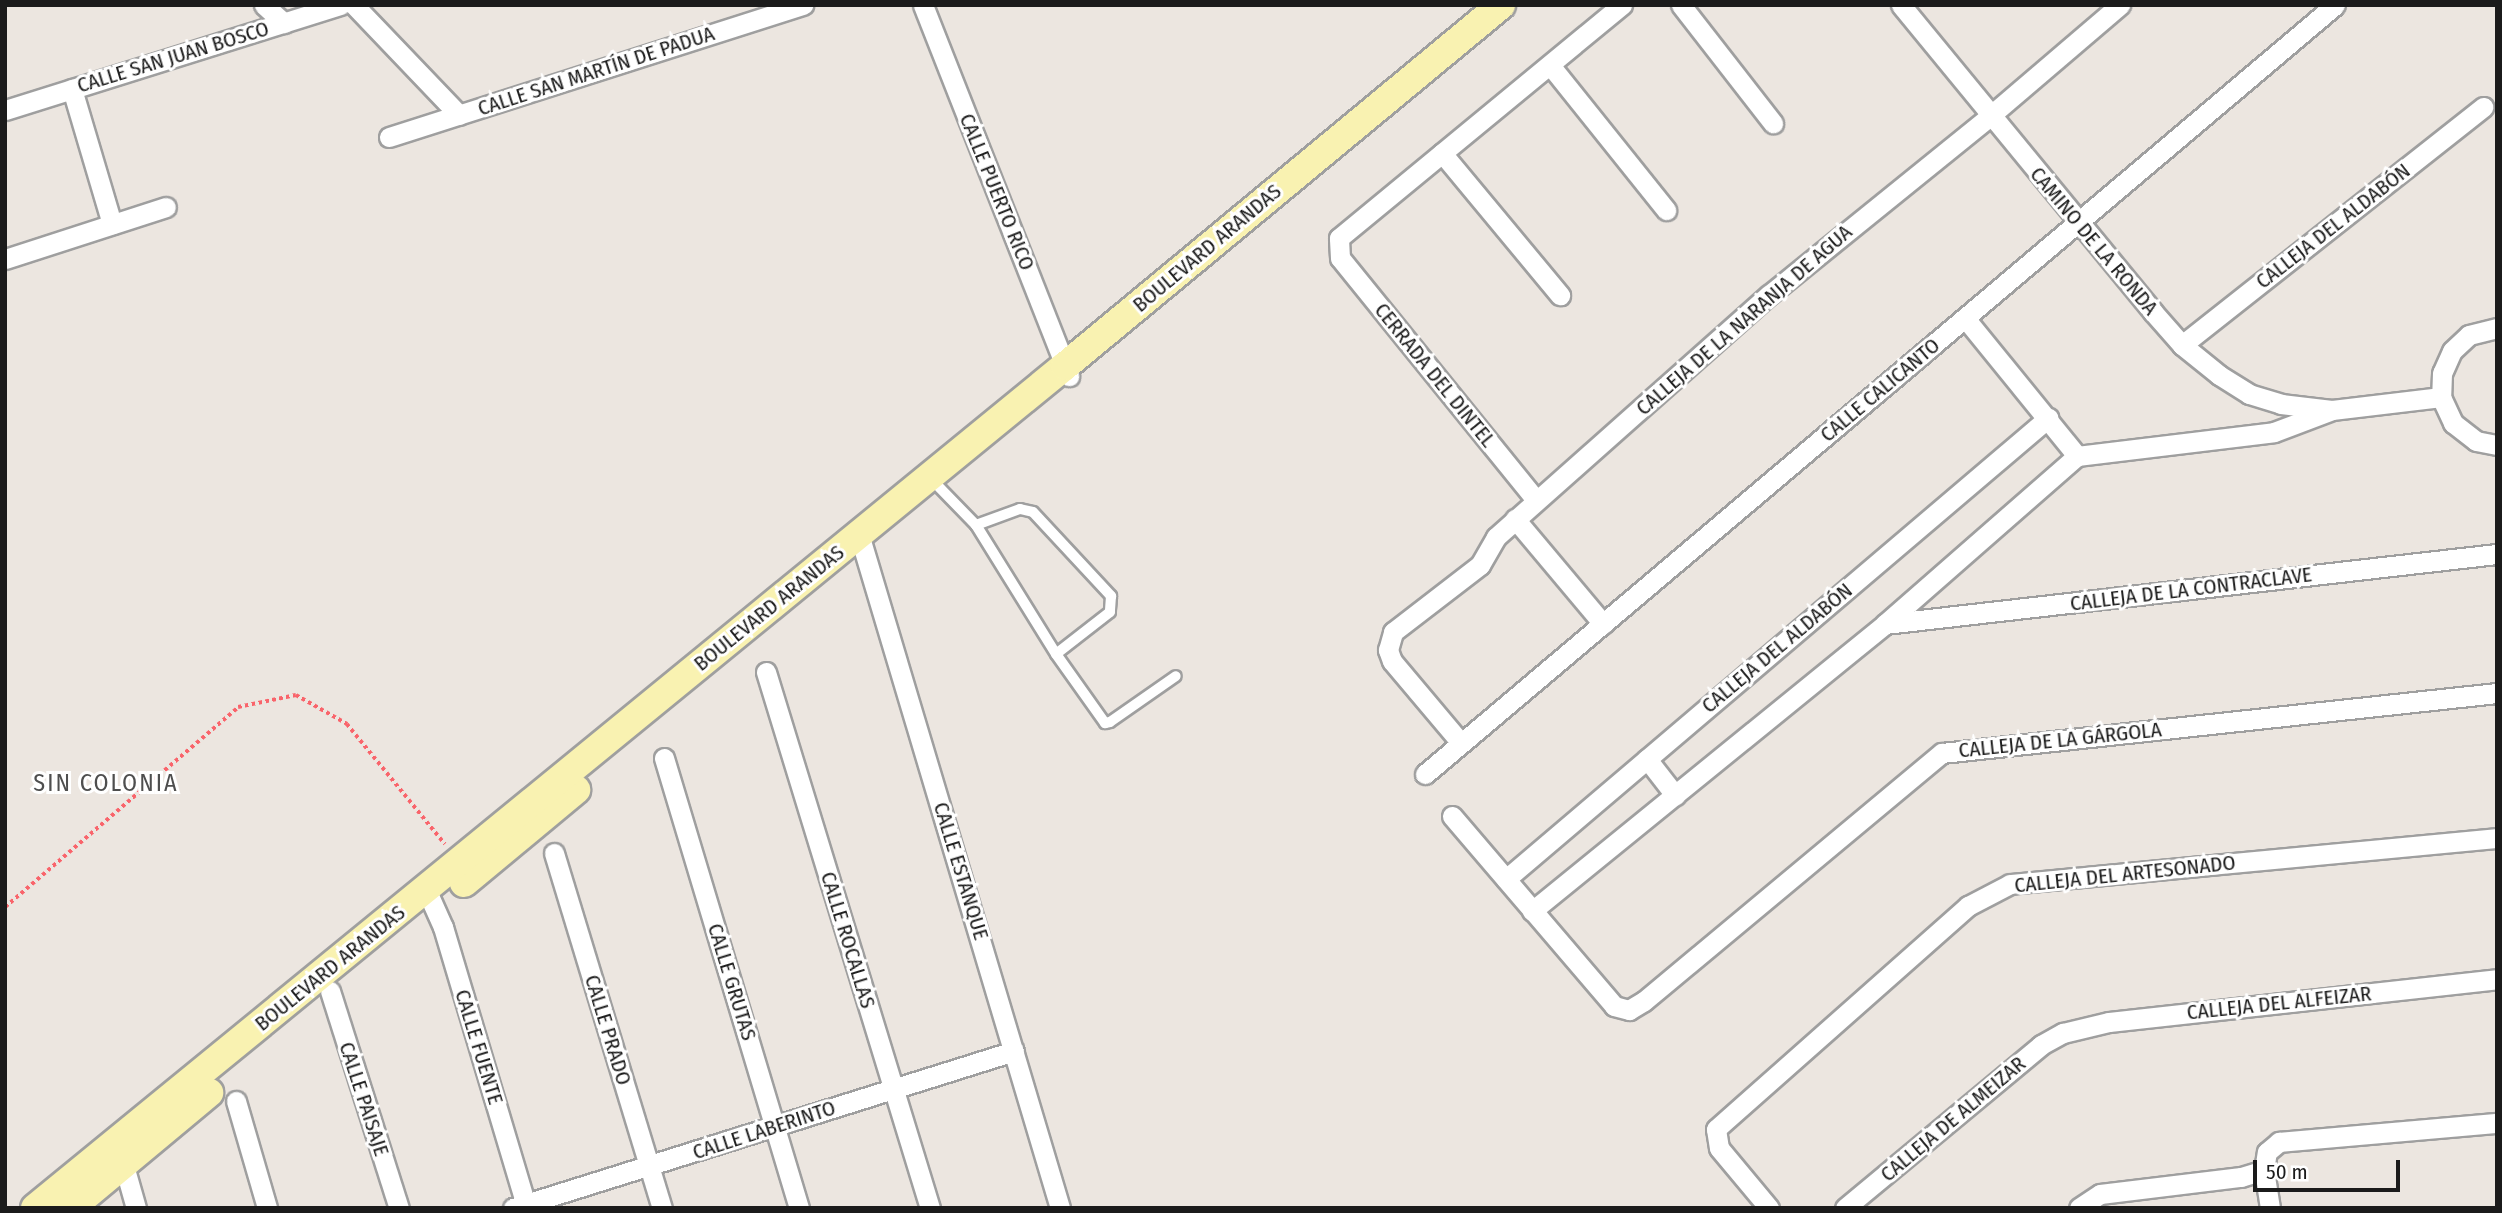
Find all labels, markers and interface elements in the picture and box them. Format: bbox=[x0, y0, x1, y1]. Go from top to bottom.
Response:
street label: CALLE SAN JUAN BOSCO bbox=[74, 16, 272, 98]
street label: CALLE SAN MARTÍN DE PADUA bbox=[475, 21, 717, 121]
street label: CALLE PUERTO RICO bbox=[954, 110, 1040, 274]
street label: CALLEJA DEL ALDABÓN bbox=[2251, 158, 2415, 294]
street label: CAMINO DE LA RONDA bbox=[2025, 162, 2163, 320]
street label: BOULEVARD ARANDAS bbox=[1128, 179, 1286, 317]
street label: CALLEJA DE LA NARANJA DE AGUA bbox=[1631, 219, 1857, 421]
street label: CERRADA DEL DINTEL bbox=[1369, 298, 1501, 452]
street label: CALLE CALICANTO bbox=[1815, 333, 1945, 447]
street label: BOULEVARD ARANDAS bbox=[689, 540, 849, 676]
street label: CALLEJA DE LA CONTRACLAVE bbox=[2069, 562, 2313, 616]
street label: CALLEJA DEL ALDABÓN bbox=[1697, 578, 1857, 718]
street label: CALLEJA DE LA GÁRGOLA bbox=[1957, 717, 2163, 763]
district label: SIN COLONIA bbox=[35, 770, 177, 798]
street label: CALLE ESTANQUE bbox=[928, 799, 994, 943]
street label: CALLEJA DEL ARTESONADO bbox=[2013, 850, 2237, 898]
street label: CALLE ROCALLAS bbox=[815, 869, 881, 1011]
street label: BOULEVARD ARANDAS bbox=[250, 900, 410, 1036]
street label: CALLE GRUTAS bbox=[702, 920, 762, 1044]
street label: CALLE PRADO bbox=[579, 972, 637, 1088]
street label: CALLEJA DEL ALFEIZAR bbox=[2186, 981, 2372, 1025]
street label: CALLE FUENTE bbox=[450, 987, 508, 1107]
street label: CALLE PAISAJE bbox=[334, 1039, 394, 1159]
street label: CALLEJA DE ALMEIZAR bbox=[1875, 1051, 2031, 1187]
street label: CALLE LABERINTO bbox=[689, 1095, 839, 1165]
scale bar bbox=[2257, 1146, 2404, 1190]
text: 50 m bbox=[2266, 1159, 2308, 1185]

